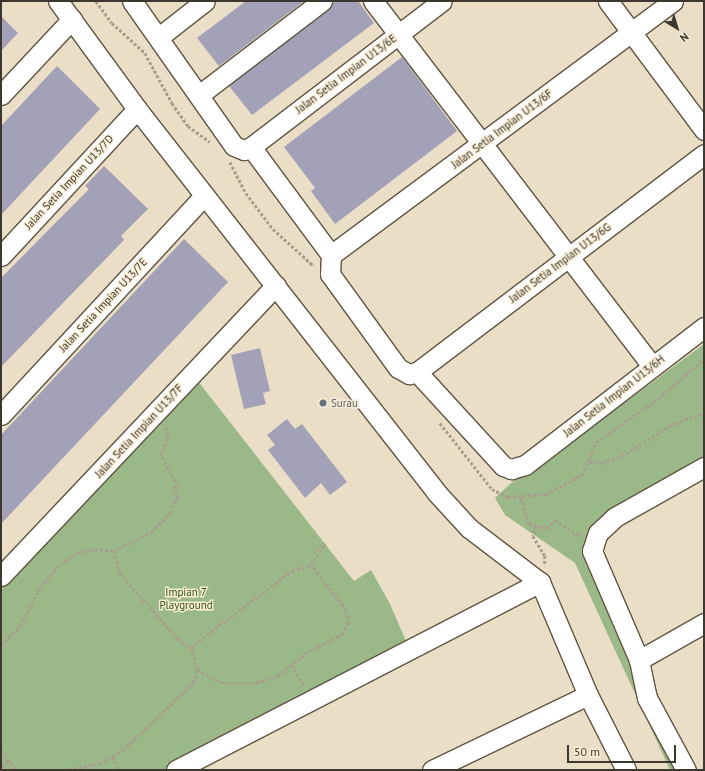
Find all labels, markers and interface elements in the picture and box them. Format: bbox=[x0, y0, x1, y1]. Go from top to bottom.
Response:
north arrow bbox=[657, 8, 697, 48]
text: N bbox=[677, 30, 692, 45]
street label: Jalan Setia Impian U13/6E bbox=[293, 32, 399, 116]
street label: Jalan Setia Impian U13/6F bbox=[449, 87, 555, 171]
street label: Jalan Setia Impian U13/7D bbox=[22, 132, 116, 232]
street label: Jalan Setia Impian U13/6G bbox=[507, 220, 613, 306]
street label: Jalan Setia Impian U13/7E bbox=[56, 255, 150, 355]
street label: Jalan Setia Impian U13/6H bbox=[561, 352, 667, 440]
street label: Jalan Setia Impian U13/7F bbox=[92, 382, 186, 480]
place label: Surau bbox=[331, 396, 358, 410]
marker: Surau bbox=[318, 398, 328, 408]
park label: Impian 7 Playground bbox=[159, 586, 213, 612]
scale bar bbox=[569, 737, 678, 763]
text: 50 m bbox=[574, 744, 600, 759]

